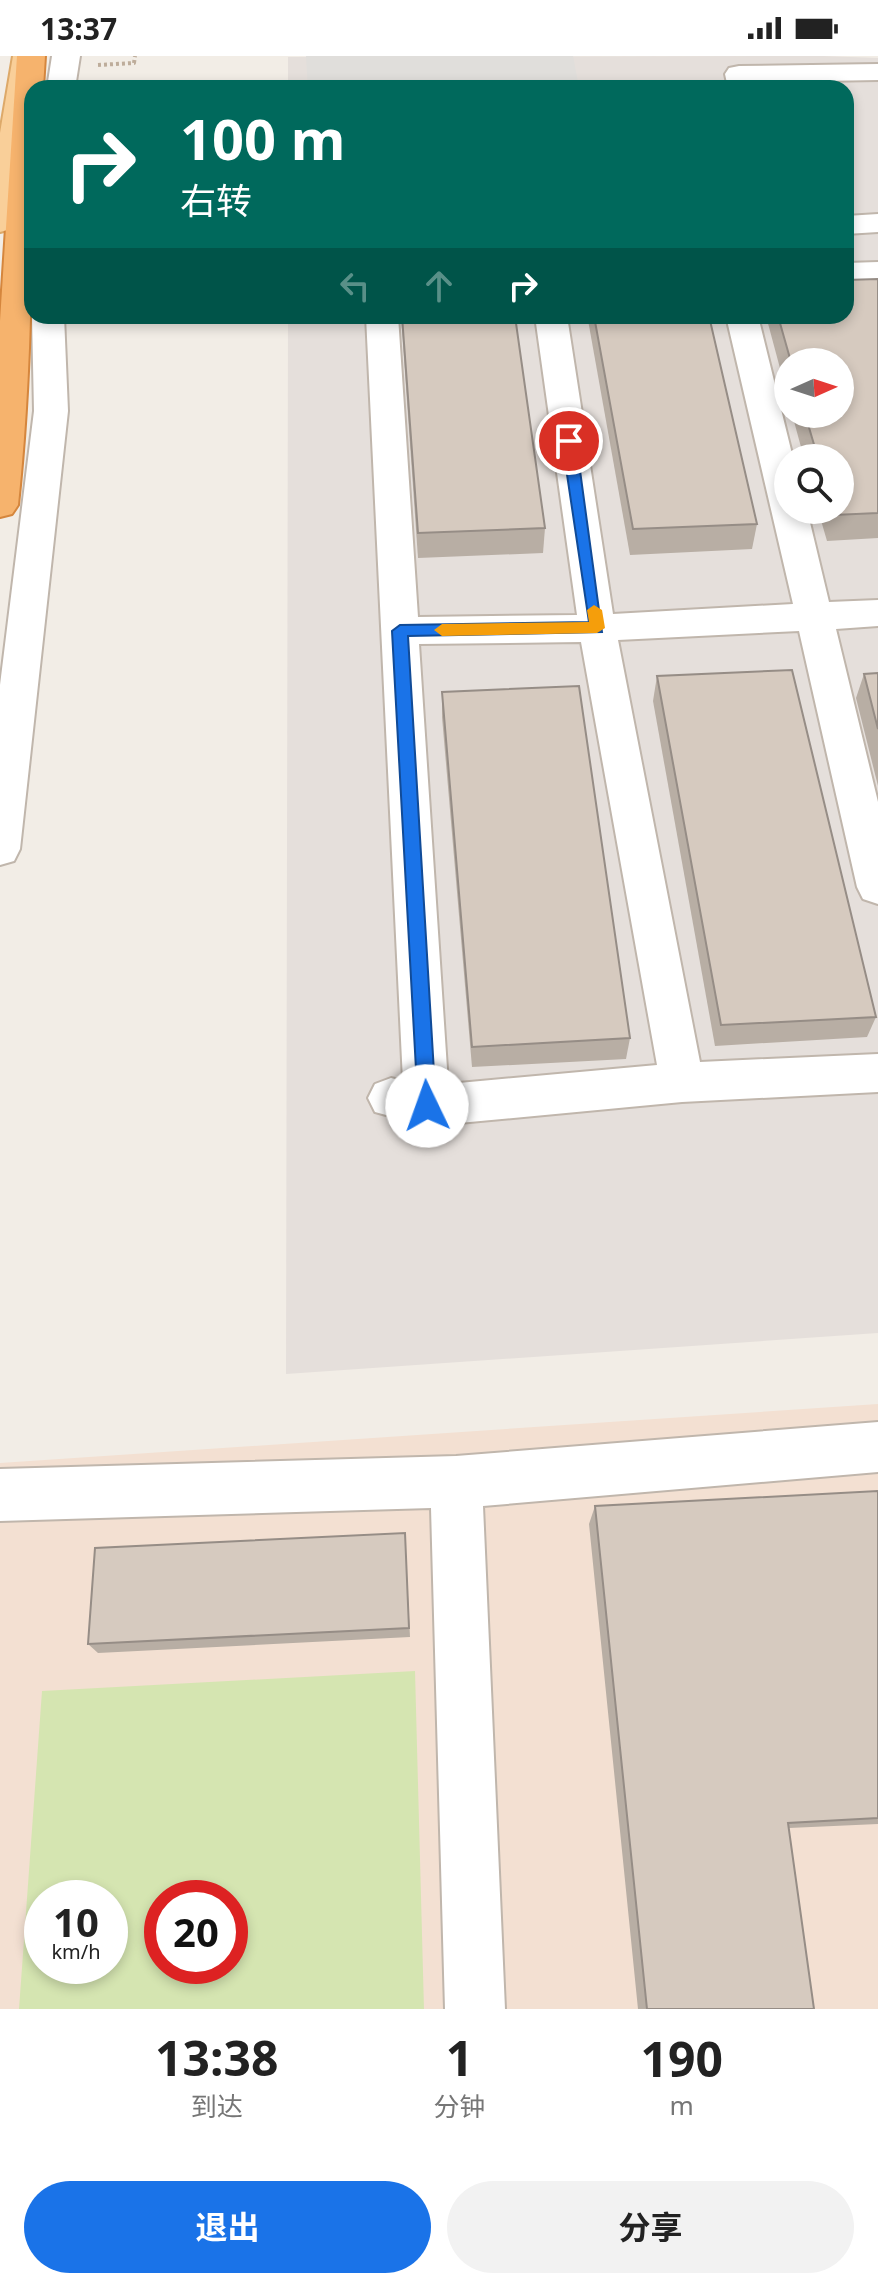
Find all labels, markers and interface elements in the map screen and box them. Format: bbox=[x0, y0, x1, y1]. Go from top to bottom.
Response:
text: 13:37 bbox=[40, 8, 117, 49]
text: 100 m bbox=[180, 100, 345, 176]
icon: right bbox=[48, 112, 152, 216]
text: 右转 bbox=[180, 176, 252, 225]
icon: left bbox=[333, 264, 377, 308]
icon: ahead bbox=[417, 264, 461, 308]
icon: right bbox=[501, 264, 545, 308]
north arrow bbox=[774, 348, 854, 428]
map controls bbox=[774, 348, 854, 524]
pin bbox=[535, 407, 603, 475]
icon: arrive bbox=[547, 419, 591, 463]
button: search bbox=[774, 444, 854, 524]
position arrow bbox=[385, 1064, 469, 1148]
speed limit sign: 20 bbox=[144, 1880, 248, 1984]
text: 10 bbox=[53, 1894, 99, 1949]
text: km/h bbox=[51, 1938, 101, 1965]
text: 13:38 bbox=[155, 2025, 278, 2090]
text: 1 bbox=[446, 2025, 473, 2090]
text: 190 bbox=[641, 2026, 723, 2091]
text: m bbox=[670, 2087, 694, 2123]
text: 到达 bbox=[191, 2088, 243, 2124]
text: 分钟 bbox=[433, 2088, 485, 2124]
button: 退出 bbox=[24, 2181, 431, 2273]
button: 分享 bbox=[447, 2181, 854, 2273]

